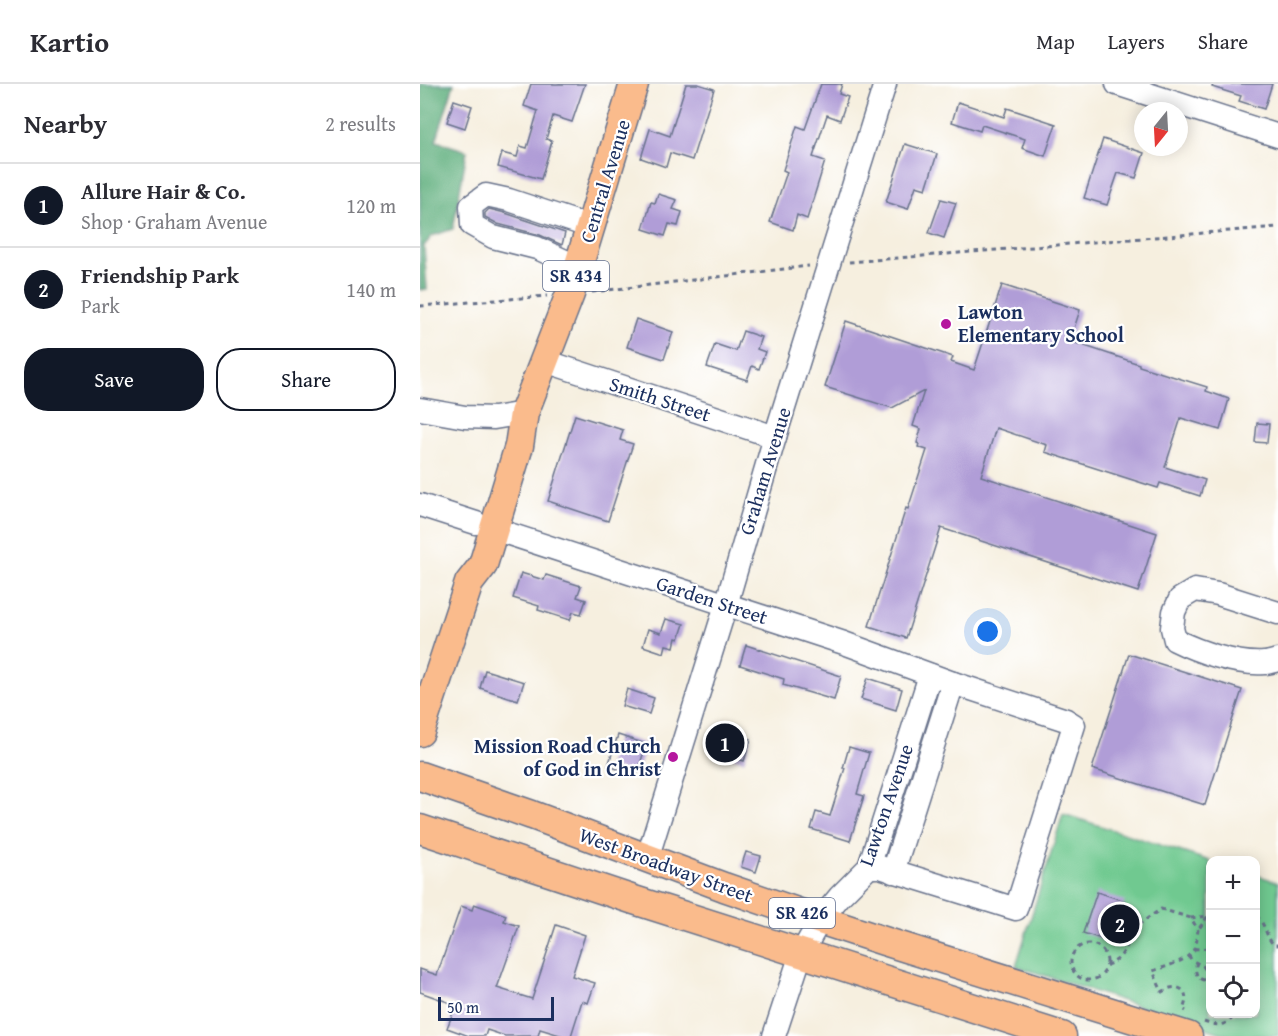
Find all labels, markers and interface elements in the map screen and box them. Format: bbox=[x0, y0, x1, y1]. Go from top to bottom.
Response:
text: Kartio bbox=[30, 21, 109, 62]
text: Map bbox=[1036, 26, 1075, 57]
text: Layers bbox=[1108, 26, 1165, 57]
text: Share bbox=[1198, 26, 1248, 57]
north arrow bbox=[1134, 102, 1188, 156]
text: Nearby bbox=[24, 104, 107, 143]
text: 2 results bbox=[325, 109, 396, 138]
street label: Central Avenue bbox=[572, 116, 637, 246]
text: Allure Hair & Co. bbox=[81, 175, 246, 207]
text: 1 bbox=[38, 191, 49, 220]
text: 120 m bbox=[346, 191, 396, 220]
text: Shop · Graham Avenue bbox=[81, 207, 267, 236]
text: Friendship Park bbox=[81, 259, 239, 291]
road number: SR 434 bbox=[543, 261, 609, 291]
text: 2 bbox=[38, 275, 49, 304]
text: 140 m bbox=[346, 275, 396, 304]
text: Park bbox=[81, 291, 120, 320]
place label: Lawton Elementary School bbox=[958, 297, 1124, 349]
marker: Lawton Elementary School bbox=[939, 317, 953, 331]
button: Save bbox=[24, 348, 204, 411]
button: Share bbox=[216, 348, 396, 411]
street label: Smith Street bbox=[606, 369, 715, 429]
street label: Graham Avenue bbox=[731, 403, 798, 538]
street label: Garden Street bbox=[653, 568, 772, 631]
your location bbox=[973, 617, 1002, 646]
pin: 1 bbox=[706, 720, 744, 766]
place label: Mission Road Church of God in Christ bbox=[474, 731, 661, 783]
street label: Lawton Avenue bbox=[851, 740, 920, 870]
marker: Mission Road Church of God in Christ bbox=[666, 750, 680, 764]
street label: West Broadway Street bbox=[575, 820, 757, 909]
map controls bbox=[1206, 856, 1260, 1018]
button: + bbox=[1206, 856, 1260, 910]
road number: SR 426 bbox=[769, 898, 835, 928]
pin: 2 bbox=[1100, 902, 1140, 946]
button: − bbox=[1206, 910, 1260, 964]
button: locate bbox=[1206, 964, 1260, 1018]
scale bar bbox=[438, 994, 554, 1022]
text: 50 m bbox=[447, 995, 479, 1019]

